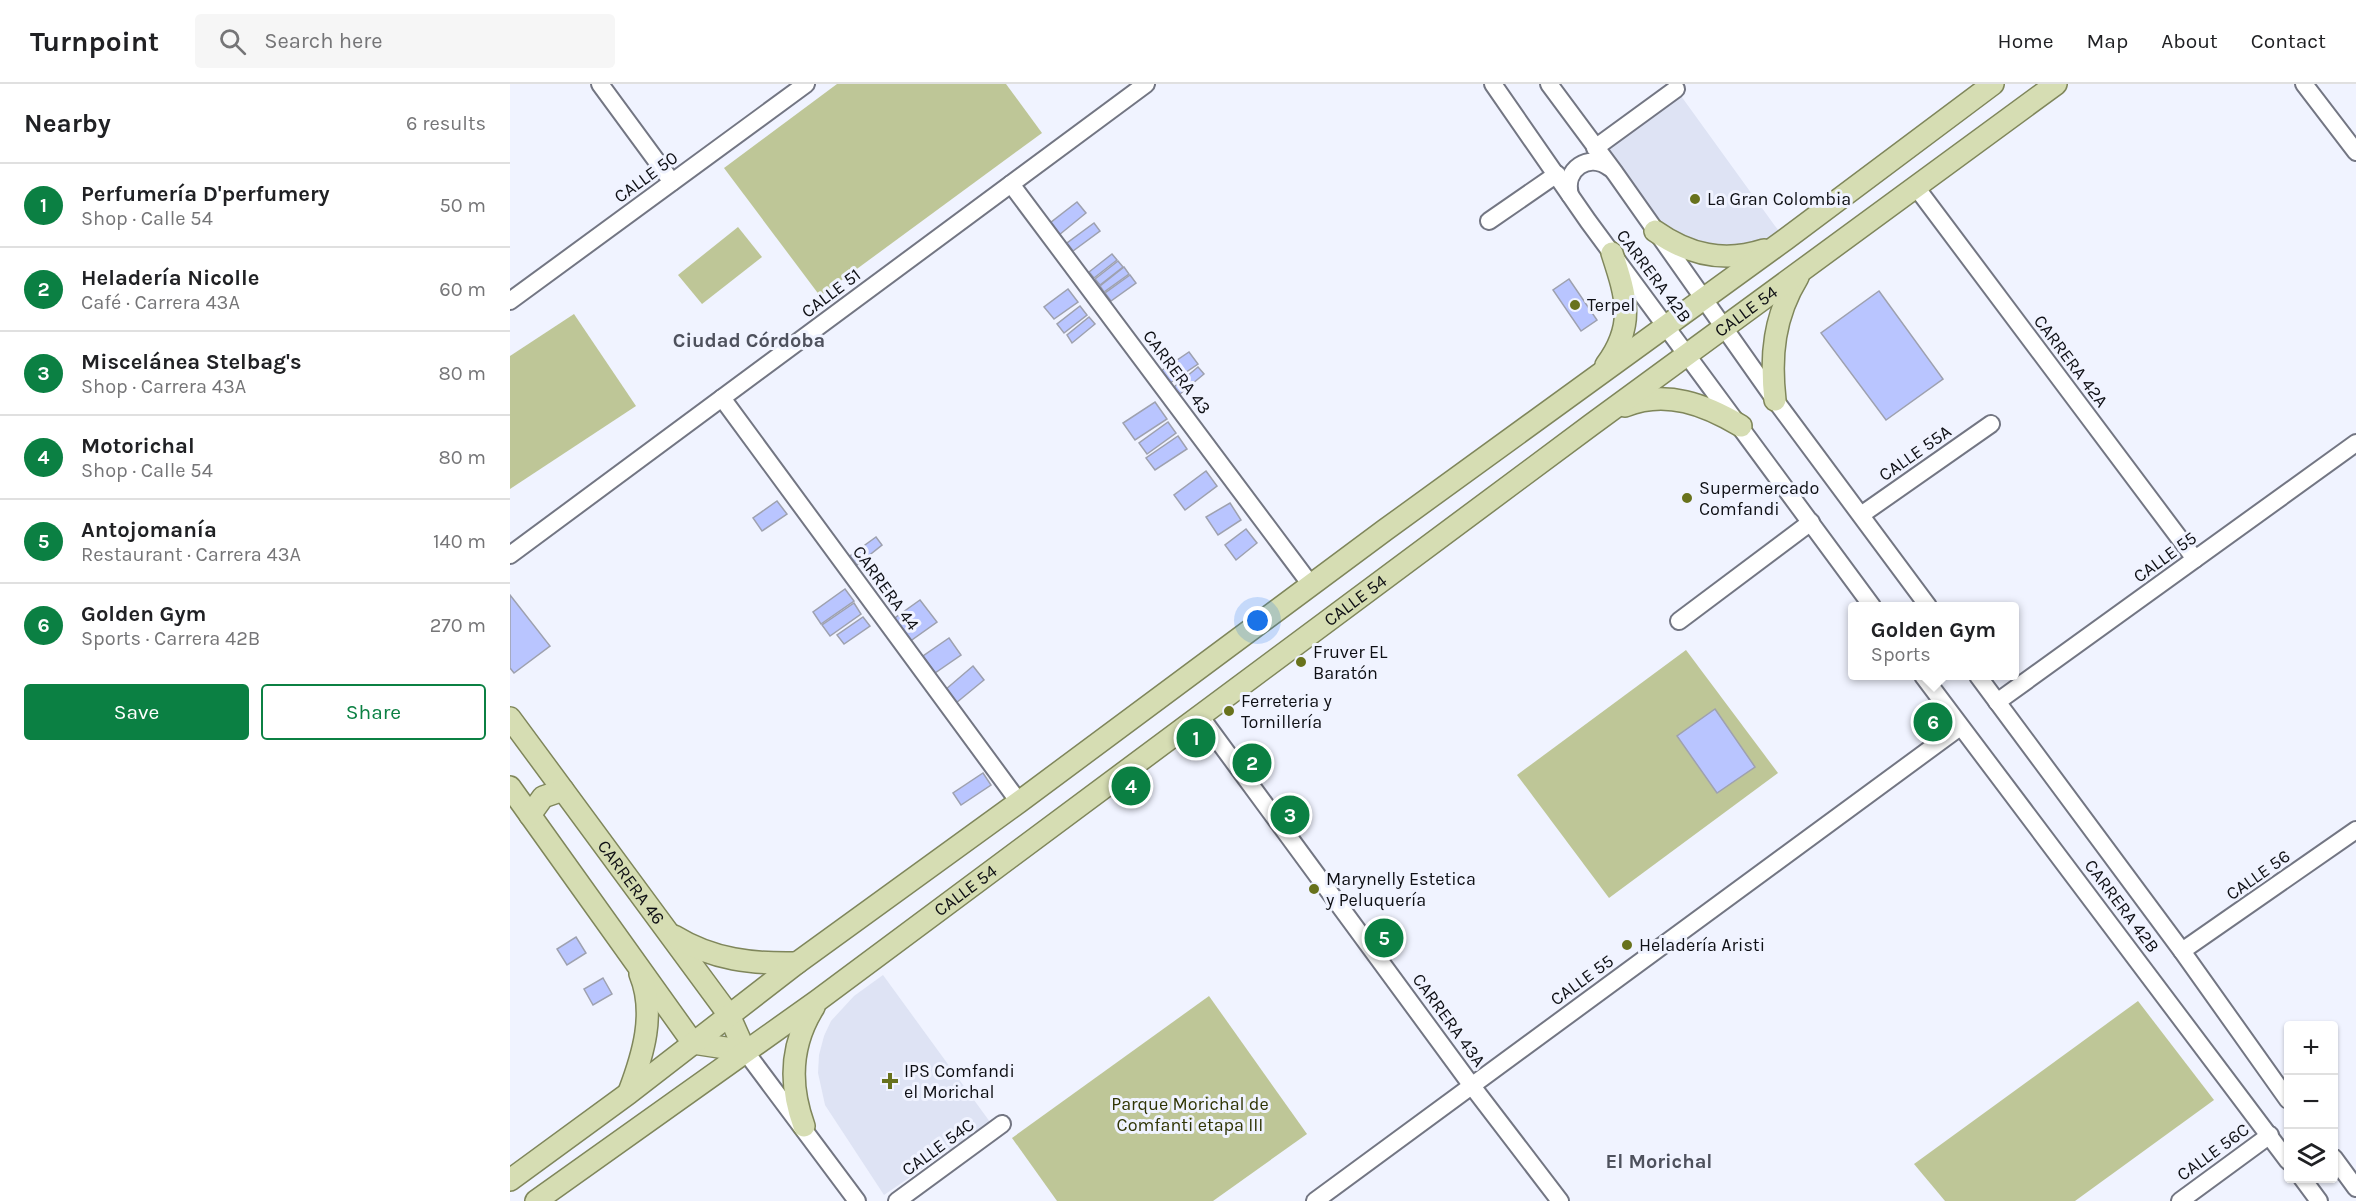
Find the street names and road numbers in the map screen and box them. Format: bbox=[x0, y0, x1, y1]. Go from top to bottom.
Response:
street label: CALLE 50 bbox=[610, 147, 682, 207]
street label: CARRERA 42B bbox=[1612, 225, 1696, 327]
street label: CALLE 51 bbox=[797, 264, 865, 322]
street label: CALLE 54 bbox=[1710, 281, 1782, 342]
street label: CARRERA 42A bbox=[2029, 310, 2113, 412]
street label: CARRERA 43 bbox=[1138, 325, 1216, 419]
street label: CALLE 55A bbox=[1875, 420, 1955, 486]
street label: CALLE 55 bbox=[2129, 527, 2201, 587]
street label: CARRERA 44 bbox=[848, 541, 924, 635]
street label: CALLE 54 bbox=[1320, 570, 1391, 631]
street label: CARRERA 46 bbox=[593, 836, 669, 929]
street label: CALLE 56 bbox=[2222, 845, 2294, 905]
street label: CARRERA 42B bbox=[2080, 855, 2164, 957]
street label: CALLE 54 bbox=[930, 860, 1001, 921]
street label: CALLE 55 bbox=[1546, 950, 1618, 1010]
street label: CARRERA 43A bbox=[1408, 969, 1490, 1071]
street label: CALLE 54C bbox=[898, 1113, 978, 1181]
street label: CALLE 56C bbox=[2173, 1118, 2253, 1186]

